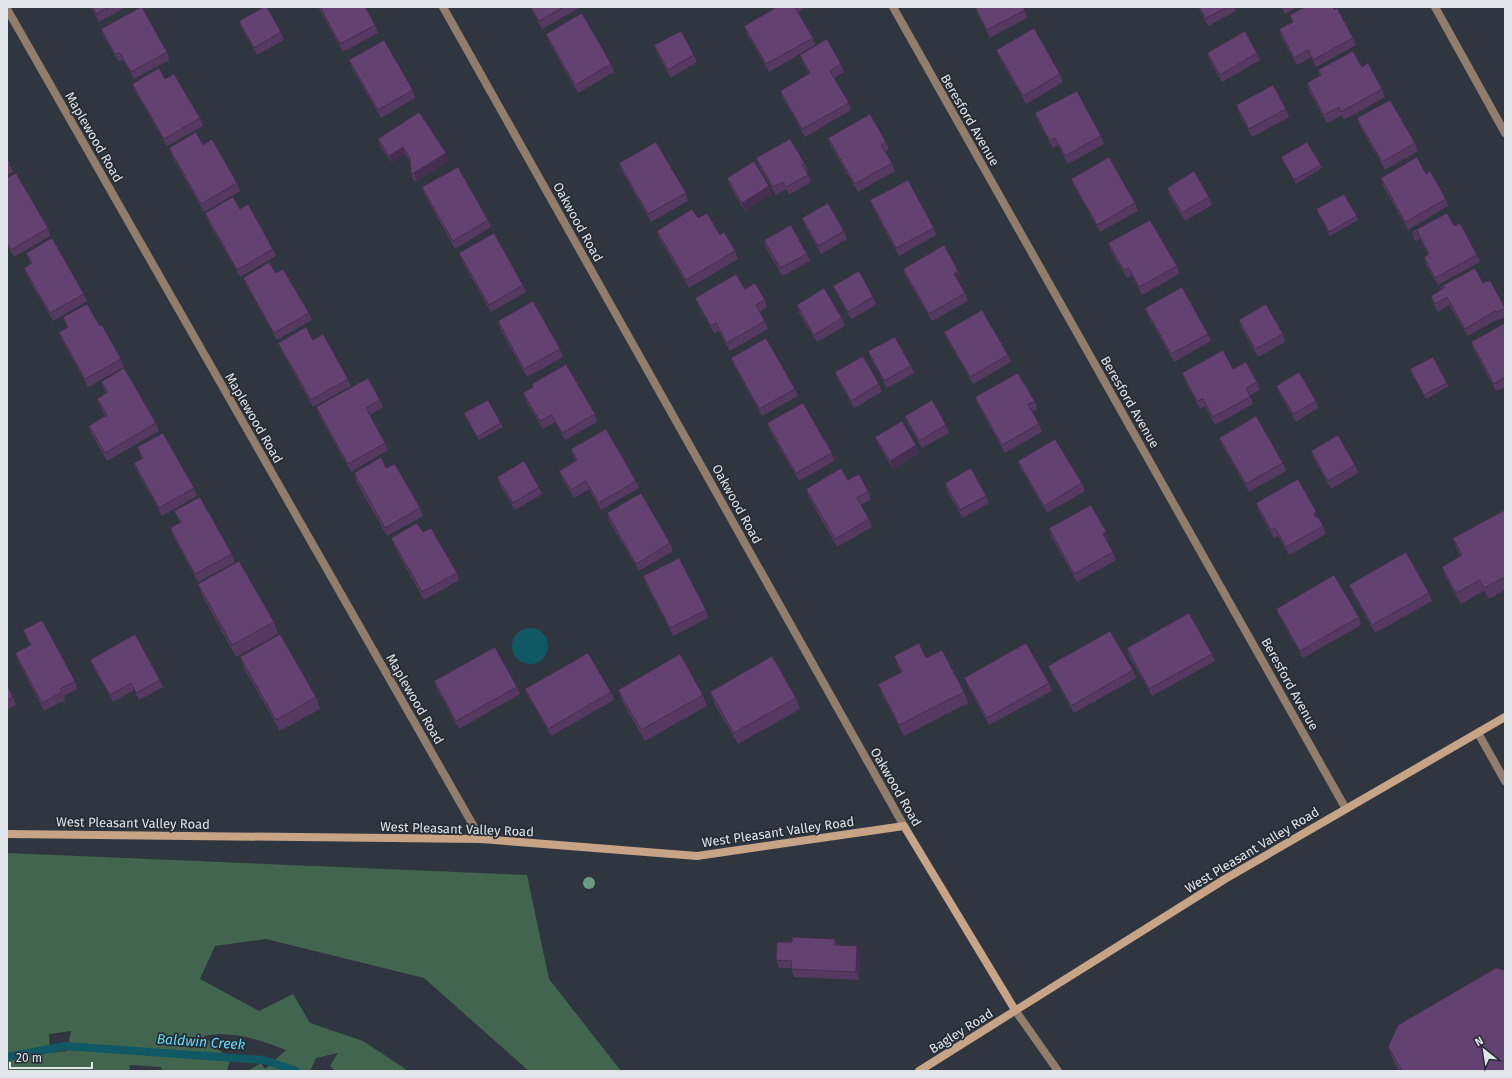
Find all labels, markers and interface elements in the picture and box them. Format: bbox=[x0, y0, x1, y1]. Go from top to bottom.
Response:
street label: Beresford Avenue bbox=[938, 71, 1002, 169]
street label: Maplewood Road bbox=[62, 89, 126, 185]
street label: Oakwood Road bbox=[550, 180, 606, 264]
street label: Beresford Avenue bbox=[1098, 353, 1162, 451]
street label: Maplewood Road bbox=[222, 370, 286, 466]
street label: Oakwood Road bbox=[709, 462, 765, 546]
street label: Beresford Avenue bbox=[1258, 635, 1322, 733]
street label: Maplewood Road bbox=[383, 651, 447, 747]
street label: Oakwood Road bbox=[867, 745, 925, 829]
street label: West Pleasant Valley Road bbox=[1182, 804, 1322, 896]
street label: West Pleasant Valley Road bbox=[56, 814, 210, 832]
street label: West Pleasant Valley Road bbox=[701, 814, 855, 850]
street label: West Pleasant Valley Road bbox=[380, 819, 534, 839]
street label: Bagley Road bbox=[926, 1006, 996, 1056]
water label: Baldwin Creek bbox=[156, 1030, 246, 1054]
north arrow bbox=[1464, 1030, 1504, 1070]
text: N bbox=[1473, 1034, 1486, 1049]
scale bar bbox=[10, 1044, 92, 1070]
text: 20 m bbox=[16, 1051, 42, 1065]

